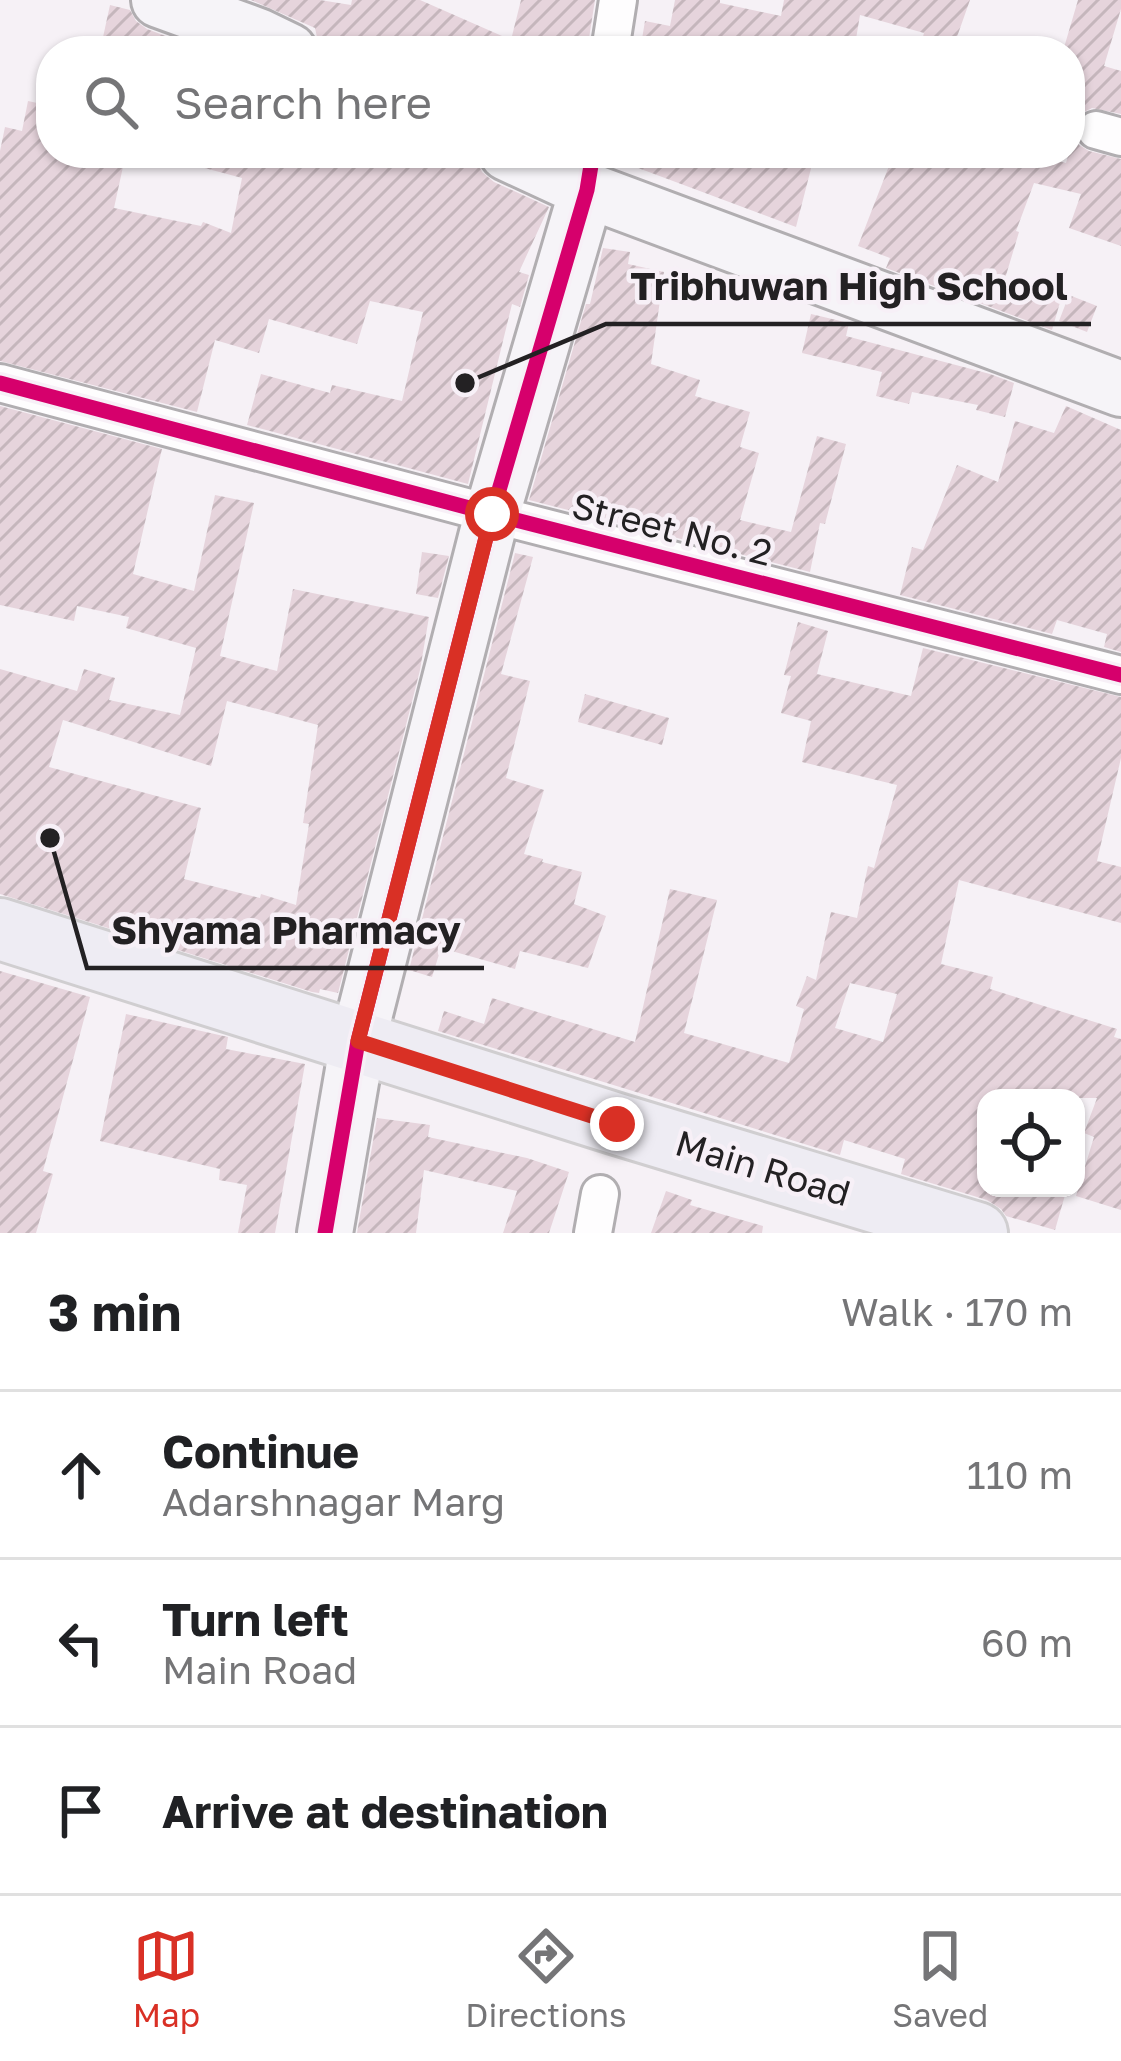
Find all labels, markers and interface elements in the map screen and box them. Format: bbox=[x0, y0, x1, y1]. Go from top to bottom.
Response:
search box bbox=[36, 36, 1085, 168]
icon: search bbox=[78, 69, 144, 135]
text: Search here bbox=[174, 75, 432, 129]
callout: Tribhuwan High School bbox=[606, 249, 1091, 324]
text: Tribhuwan High School bbox=[630, 262, 1068, 309]
street label: Street No. 2 bbox=[568, 483, 777, 574]
route start bbox=[465, 487, 519, 541]
callout: Shyama Pharmacy bbox=[87, 893, 484, 968]
text: Shyama Pharmacy bbox=[111, 906, 461, 953]
map controls bbox=[977, 1089, 1085, 1197]
button: locate bbox=[977, 1089, 1085, 1197]
route end bbox=[590, 1097, 644, 1151]
street label: Main Road bbox=[671, 1121, 856, 1214]
text: 3 min bbox=[48, 1281, 181, 1342]
text: Walk · 170 m bbox=[841, 1288, 1073, 1335]
text: Continue bbox=[162, 1424, 359, 1478]
icon: ahead bbox=[48, 1442, 114, 1508]
text: 110 m bbox=[967, 1451, 1073, 1498]
text: Adarshnagar Marg bbox=[162, 1478, 505, 1525]
text: Turn left bbox=[162, 1592, 349, 1646]
icon: left bbox=[48, 1610, 114, 1676]
text: 60 m bbox=[981, 1619, 1073, 1666]
text: Main Road bbox=[162, 1646, 357, 1693]
icon: arrive bbox=[48, 1778, 114, 1844]
text: Arrive at destination bbox=[162, 1784, 608, 1838]
tab: Map bbox=[133, 1923, 200, 2034]
tab: Directions bbox=[465, 1923, 627, 2034]
tab: Saved bbox=[892, 1923, 988, 2034]

